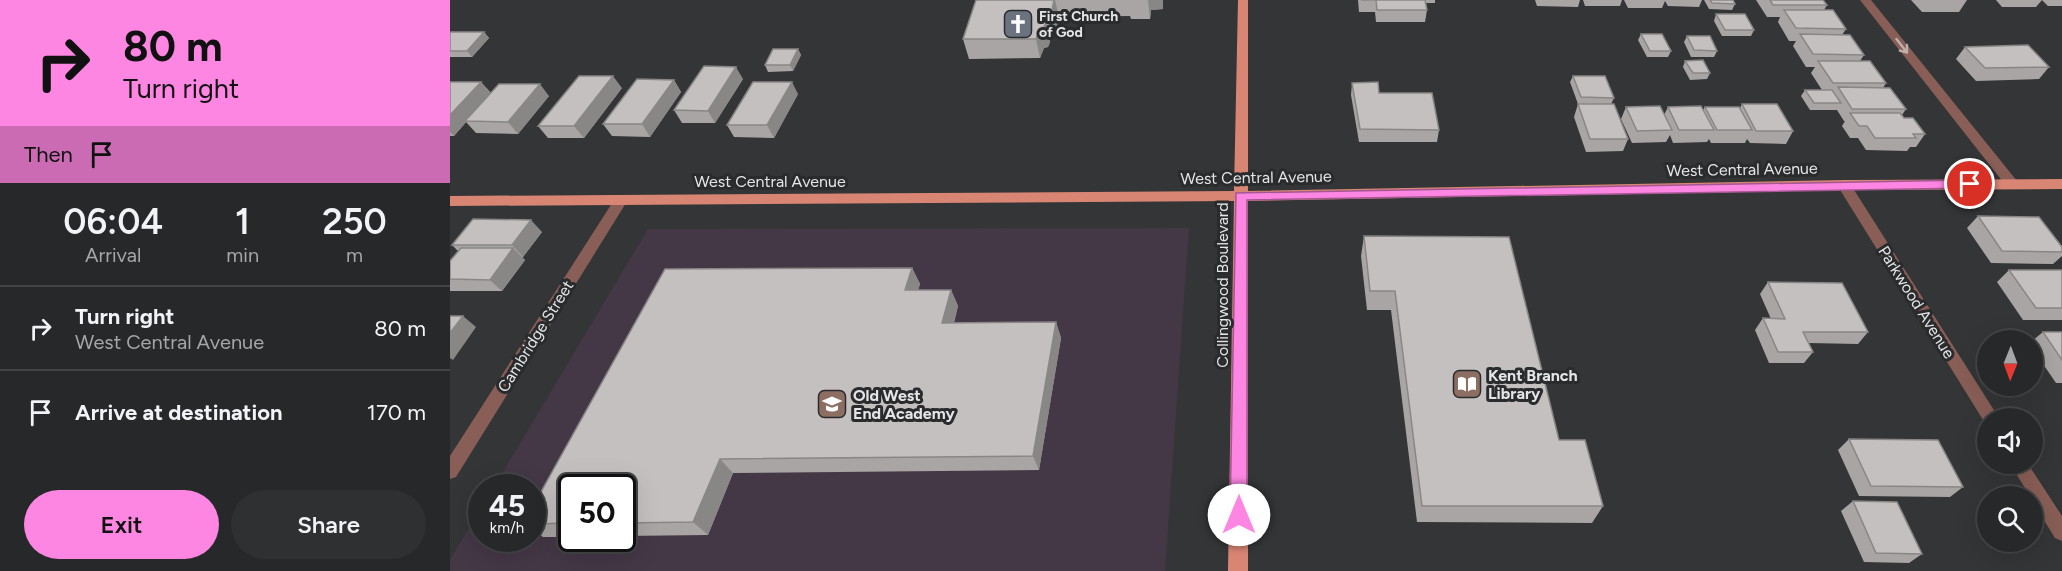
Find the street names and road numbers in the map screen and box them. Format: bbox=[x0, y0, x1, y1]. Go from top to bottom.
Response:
street label: West Central Avenue bbox=[1666, 159, 1818, 180]
street label: West Central Avenue bbox=[1180, 167, 1332, 188]
street label: West Central Avenue bbox=[694, 172, 846, 191]
street label: Collingwood Boulevard bbox=[1213, 202, 1232, 368]
street label: Parkwood Avenue bbox=[1874, 243, 1959, 362]
street label: Cambridge Street bbox=[493, 277, 577, 396]

